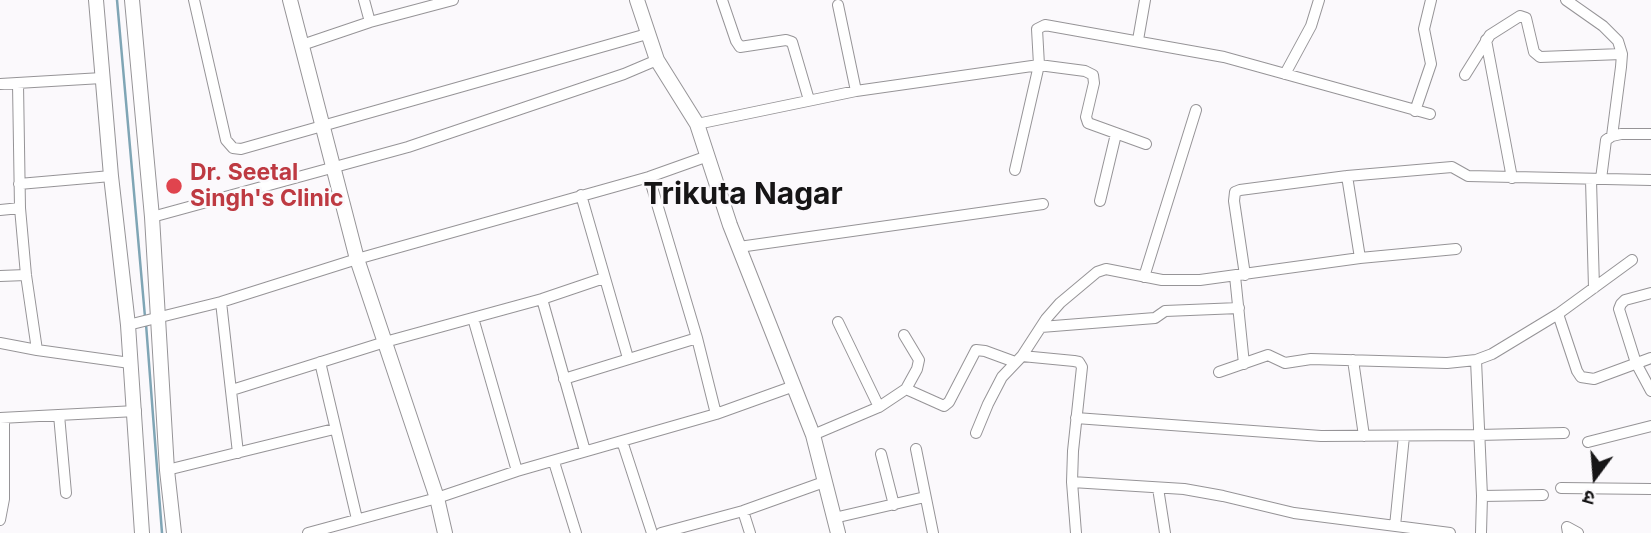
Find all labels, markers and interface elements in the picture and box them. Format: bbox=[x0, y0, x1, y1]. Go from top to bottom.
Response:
place label: Dr. Seetal Singh's Clinic bbox=[190, 159, 343, 213]
marker: Dr. Seetal Singh's Clinic bbox=[164, 176, 184, 196]
district label: Trikuta Nagar bbox=[643, 177, 843, 213]
north arrow bbox=[1560, 442, 1630, 512]
text: उ bbox=[1581, 485, 1598, 510]

